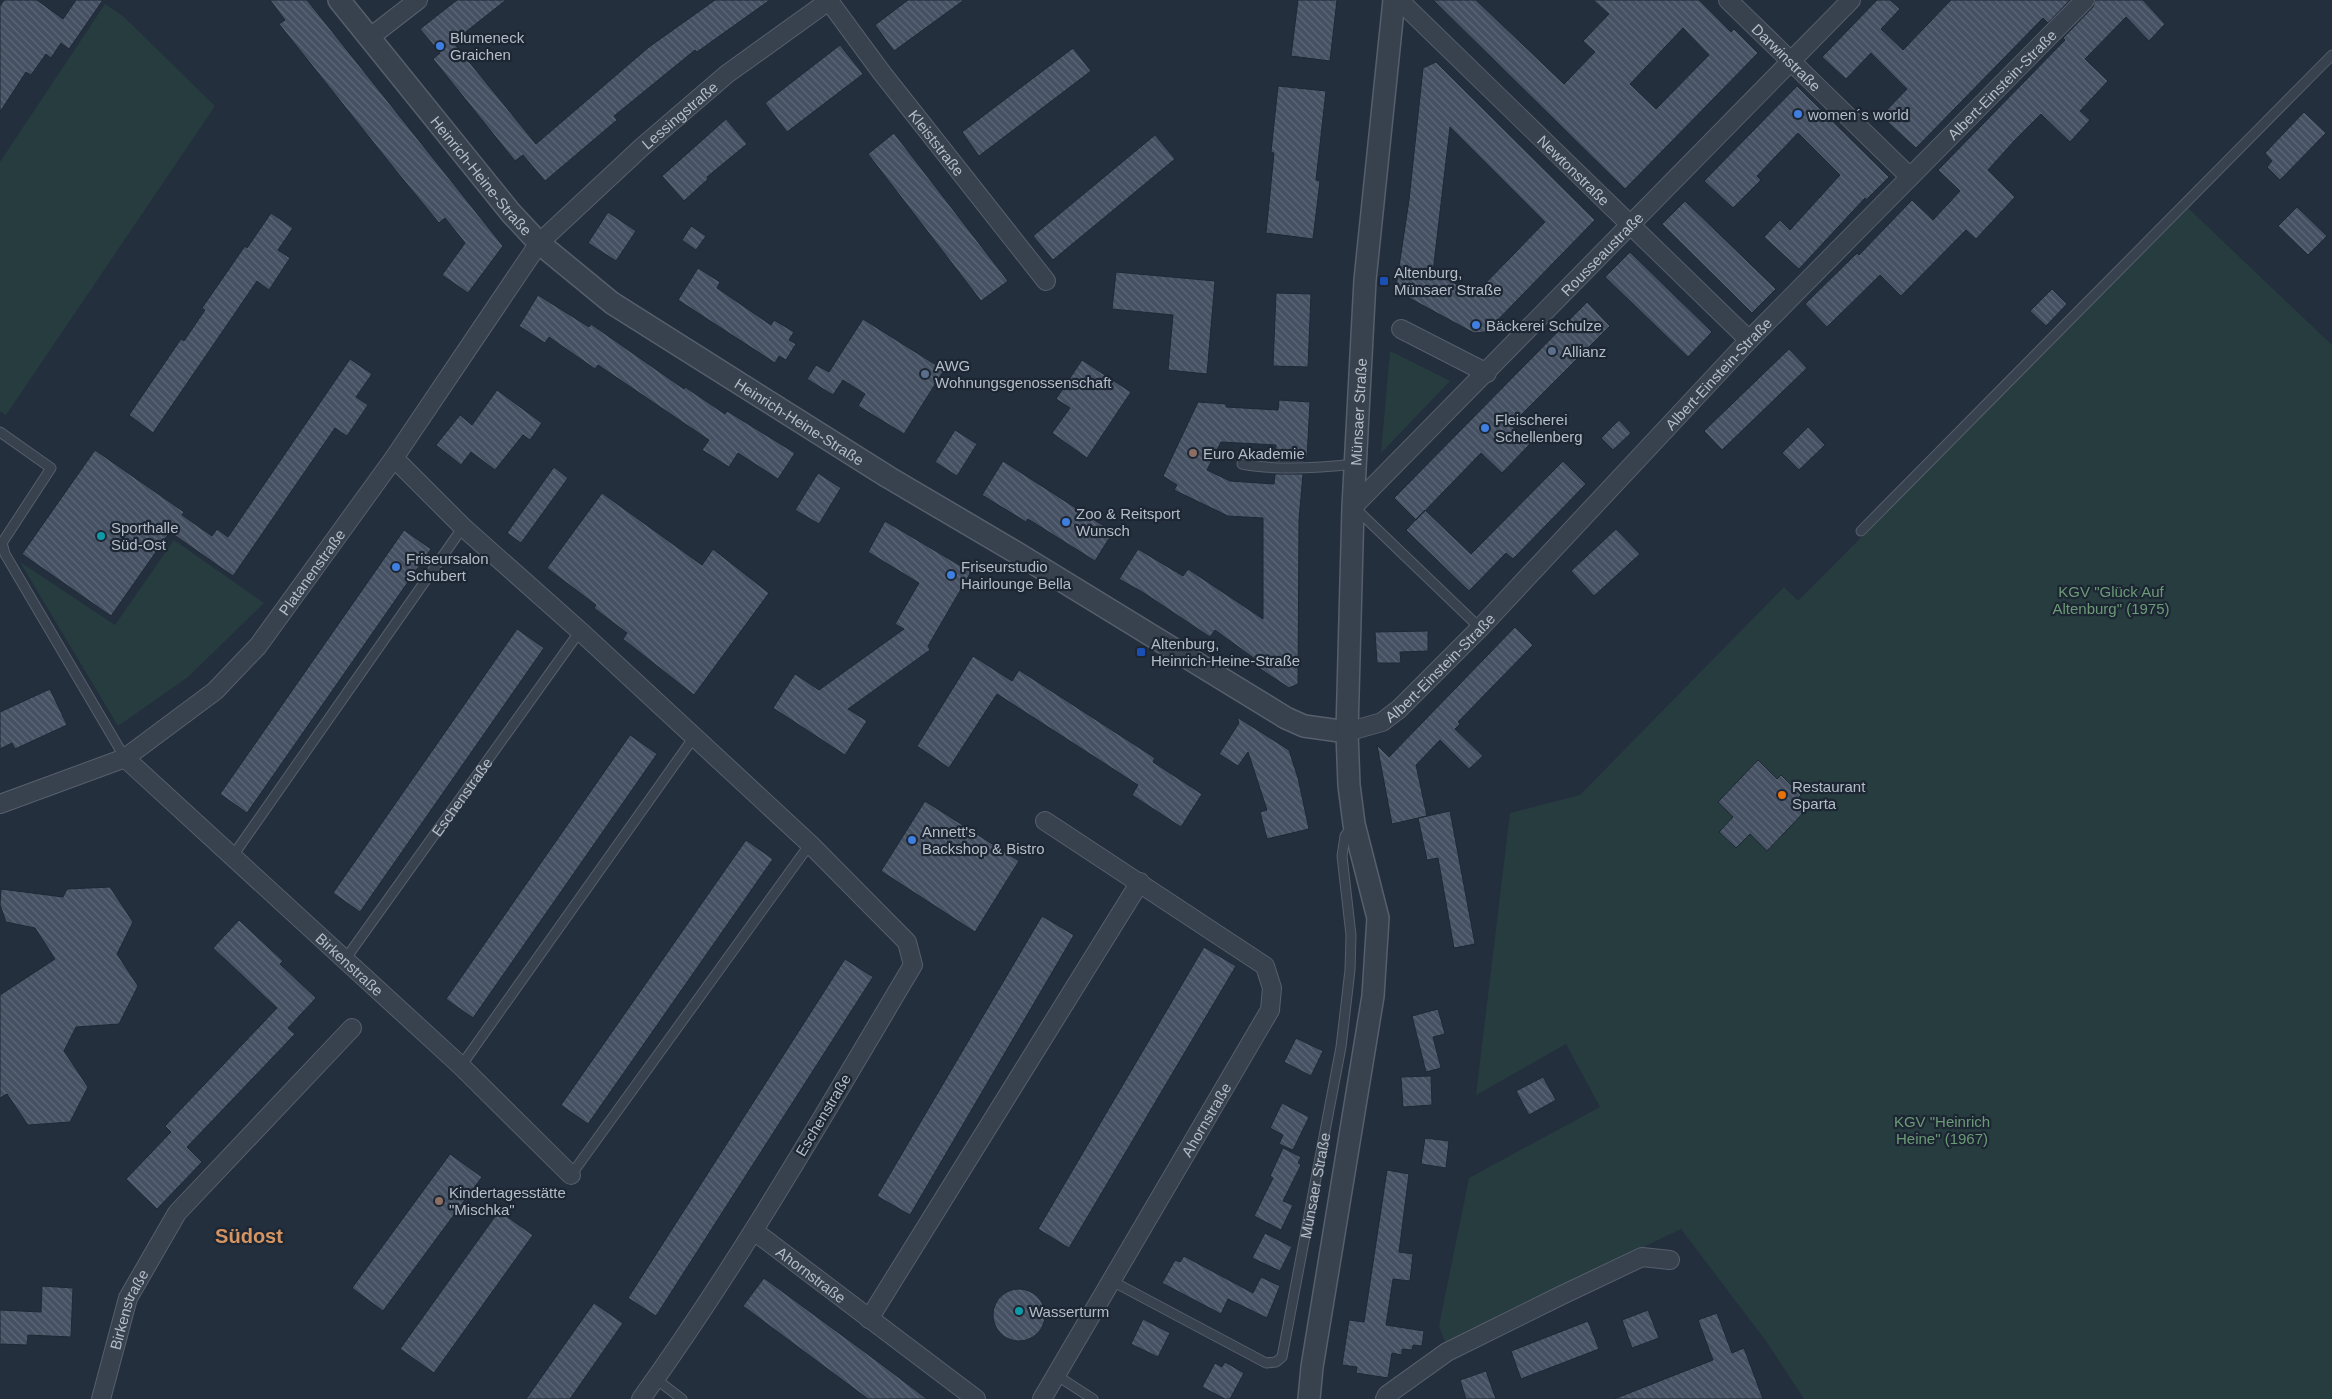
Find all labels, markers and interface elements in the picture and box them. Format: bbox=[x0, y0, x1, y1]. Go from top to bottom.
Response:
street label: Darwinstraße bbox=[1749, 20, 1825, 94]
street label: Albert-Einstein-Straße bbox=[1944, 26, 2060, 143]
place label: Blumeneck Graichen bbox=[450, 29, 525, 63]
marker: Blumeneck Graichen bbox=[434, 40, 446, 52]
street label: Lessingstraße bbox=[638, 78, 721, 152]
street label: Kleiststraße bbox=[906, 106, 968, 179]
place label: women´s world bbox=[1807, 106, 1909, 123]
marker: women´s world bbox=[1792, 108, 1804, 120]
street label: Heinrich-Heine-Straße bbox=[427, 112, 536, 238]
street label: Newtonstraße bbox=[1535, 131, 1613, 209]
street label: Rousseaustraße bbox=[1557, 209, 1646, 299]
place label: Altenburg, Münsaer Straße bbox=[1394, 264, 1502, 298]
marker: Altenburg, Münsaer Straße bbox=[1378, 275, 1390, 287]
street label: Albert-Einstein-Straße bbox=[1661, 314, 1775, 433]
place label: Bäckerei Schulze bbox=[1486, 317, 1602, 334]
marker: Bäckerei Schulze bbox=[1470, 319, 1482, 331]
place label: Allianz bbox=[1562, 343, 1606, 360]
marker: Allianz bbox=[1546, 345, 1558, 357]
place label: AWG Wohnungsgenossenschaft bbox=[935, 357, 1112, 391]
street label: Münsaer Straße bbox=[1347, 358, 1369, 466]
marker: AWG Wohnungsgenossenschaft bbox=[919, 368, 931, 380]
street label: Heinrich-Heine-Straße bbox=[732, 374, 867, 468]
place label: Fleischerei Schellenberg bbox=[1495, 411, 1583, 445]
marker: Fleischerei Schellenberg bbox=[1479, 422, 1491, 434]
place label: Euro Akademie bbox=[1203, 445, 1305, 462]
marker: Euro Akademie bbox=[1187, 447, 1199, 459]
place label: Zoo & Reitsport Wunsch bbox=[1076, 505, 1181, 539]
marker: Zoo & Reitsport Wunsch bbox=[1060, 516, 1072, 528]
place label: Sporthalle Süd-Ost bbox=[111, 519, 179, 553]
street label: Platanenstraße bbox=[275, 526, 348, 618]
marker: Sporthalle Süd-Ost bbox=[95, 530, 107, 542]
place label: Friseursalon Schubert bbox=[406, 550, 489, 584]
place label: Friseurstudio Hairlounge Bella bbox=[961, 558, 1072, 592]
marker: Friseursalon Schubert bbox=[390, 561, 402, 573]
marker: Friseurstudio Hairlounge Bella bbox=[945, 569, 957, 581]
park label: KGV "Glück Auf Altenburg" (1975) bbox=[2052, 583, 2170, 617]
street label: Albert-Einstein-Straße bbox=[1381, 609, 1498, 725]
place label: Altenburg, Heinrich-Heine-Straße bbox=[1151, 635, 1300, 669]
marker: Altenburg, Heinrich-Heine-Straße bbox=[1135, 646, 1147, 658]
street label: Eschenstraße bbox=[428, 754, 495, 839]
place label: Restaurant Sparta bbox=[1792, 778, 1866, 812]
marker: Restaurant Sparta bbox=[1776, 789, 1788, 801]
place label: Annett's Backshop & Bistro bbox=[922, 823, 1045, 857]
marker: Annett's Backshop & Bistro bbox=[906, 834, 918, 846]
street label: Birkenstraße bbox=[313, 929, 387, 999]
street label: Eschenstraße bbox=[792, 1071, 854, 1159]
street label: Ahornstraße bbox=[1178, 1080, 1234, 1159]
park label: KGV "Heinrich Heine" (1967) bbox=[1894, 1113, 1990, 1147]
street label: Münsaer Straße bbox=[1296, 1131, 1333, 1240]
place label: Kindertagesstätte "Mischka" bbox=[449, 1184, 566, 1218]
marker: Kindertagesstätte "Mischka" bbox=[433, 1195, 445, 1207]
district label: Südost bbox=[215, 1225, 283, 1247]
street label: Ahornstraße bbox=[773, 1243, 849, 1306]
street label: Birkenstraße bbox=[106, 1266, 151, 1351]
place label: Wasserturm bbox=[1029, 1303, 1109, 1320]
marker: Wasserturm bbox=[1013, 1305, 1025, 1317]

